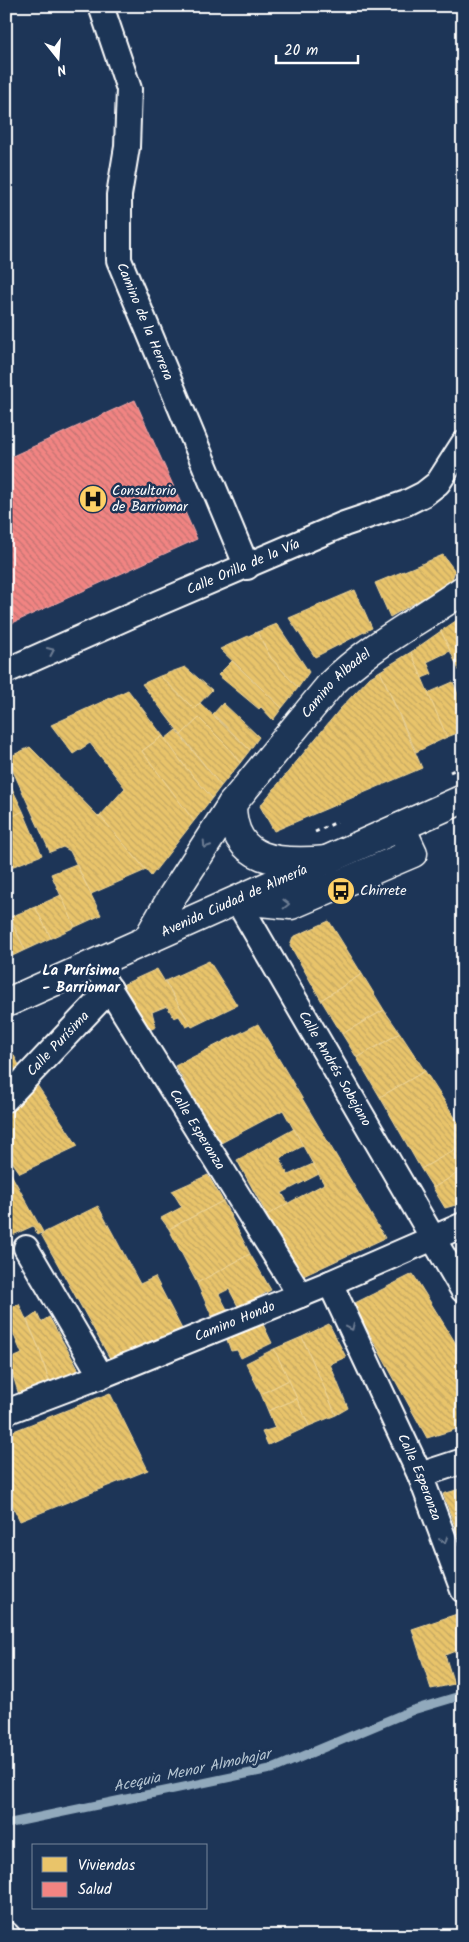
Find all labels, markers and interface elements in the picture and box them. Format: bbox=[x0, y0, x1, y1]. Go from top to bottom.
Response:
north arrow bbox=[32, 32, 82, 82]
scale bar bbox=[276, 32, 359, 64]
text: 20 m bbox=[284, 39, 318, 63]
text: N bbox=[54, 58, 69, 81]
street label: Camino de la Herrera bbox=[110, 259, 179, 384]
place label: Consultorio de Barriomar bbox=[112, 480, 189, 518]
hospital icon: Consultorio de Barriomar bbox=[78, 484, 108, 514]
street label: Calle Orilla de la Vía bbox=[183, 533, 303, 601]
street label: Camino Albadel bbox=[296, 643, 376, 723]
one-way arrow bbox=[46, 647, 55, 658]
one-way arrow bbox=[203, 839, 212, 849]
street label: Avenida Ciudad de Almería bbox=[158, 859, 311, 943]
bus stop icon: Chirrete bbox=[326, 876, 356, 906]
place label: Chirrete bbox=[360, 880, 407, 902]
one-way arrow bbox=[282, 899, 290, 909]
district label: La Purísima - Barriomar bbox=[42, 959, 120, 1000]
street label: Calle Purísima bbox=[22, 1006, 95, 1082]
street label: Calle Andrés Sobejano bbox=[293, 1007, 377, 1131]
street label: Calle Esperanza bbox=[163, 1085, 231, 1175]
street label: Camino Hondo bbox=[191, 1295, 279, 1348]
one-way arrow bbox=[345, 1322, 355, 1331]
street label: Calle Esperanza bbox=[391, 1430, 447, 1524]
one-way arrow bbox=[438, 1536, 448, 1544]
water label: Acequia Menor Almohajar bbox=[111, 1742, 276, 1799]
legend bbox=[32, 1844, 208, 1910]
text: Viviendas bbox=[78, 1854, 136, 1878]
text: Salud bbox=[78, 1878, 112, 1902]

